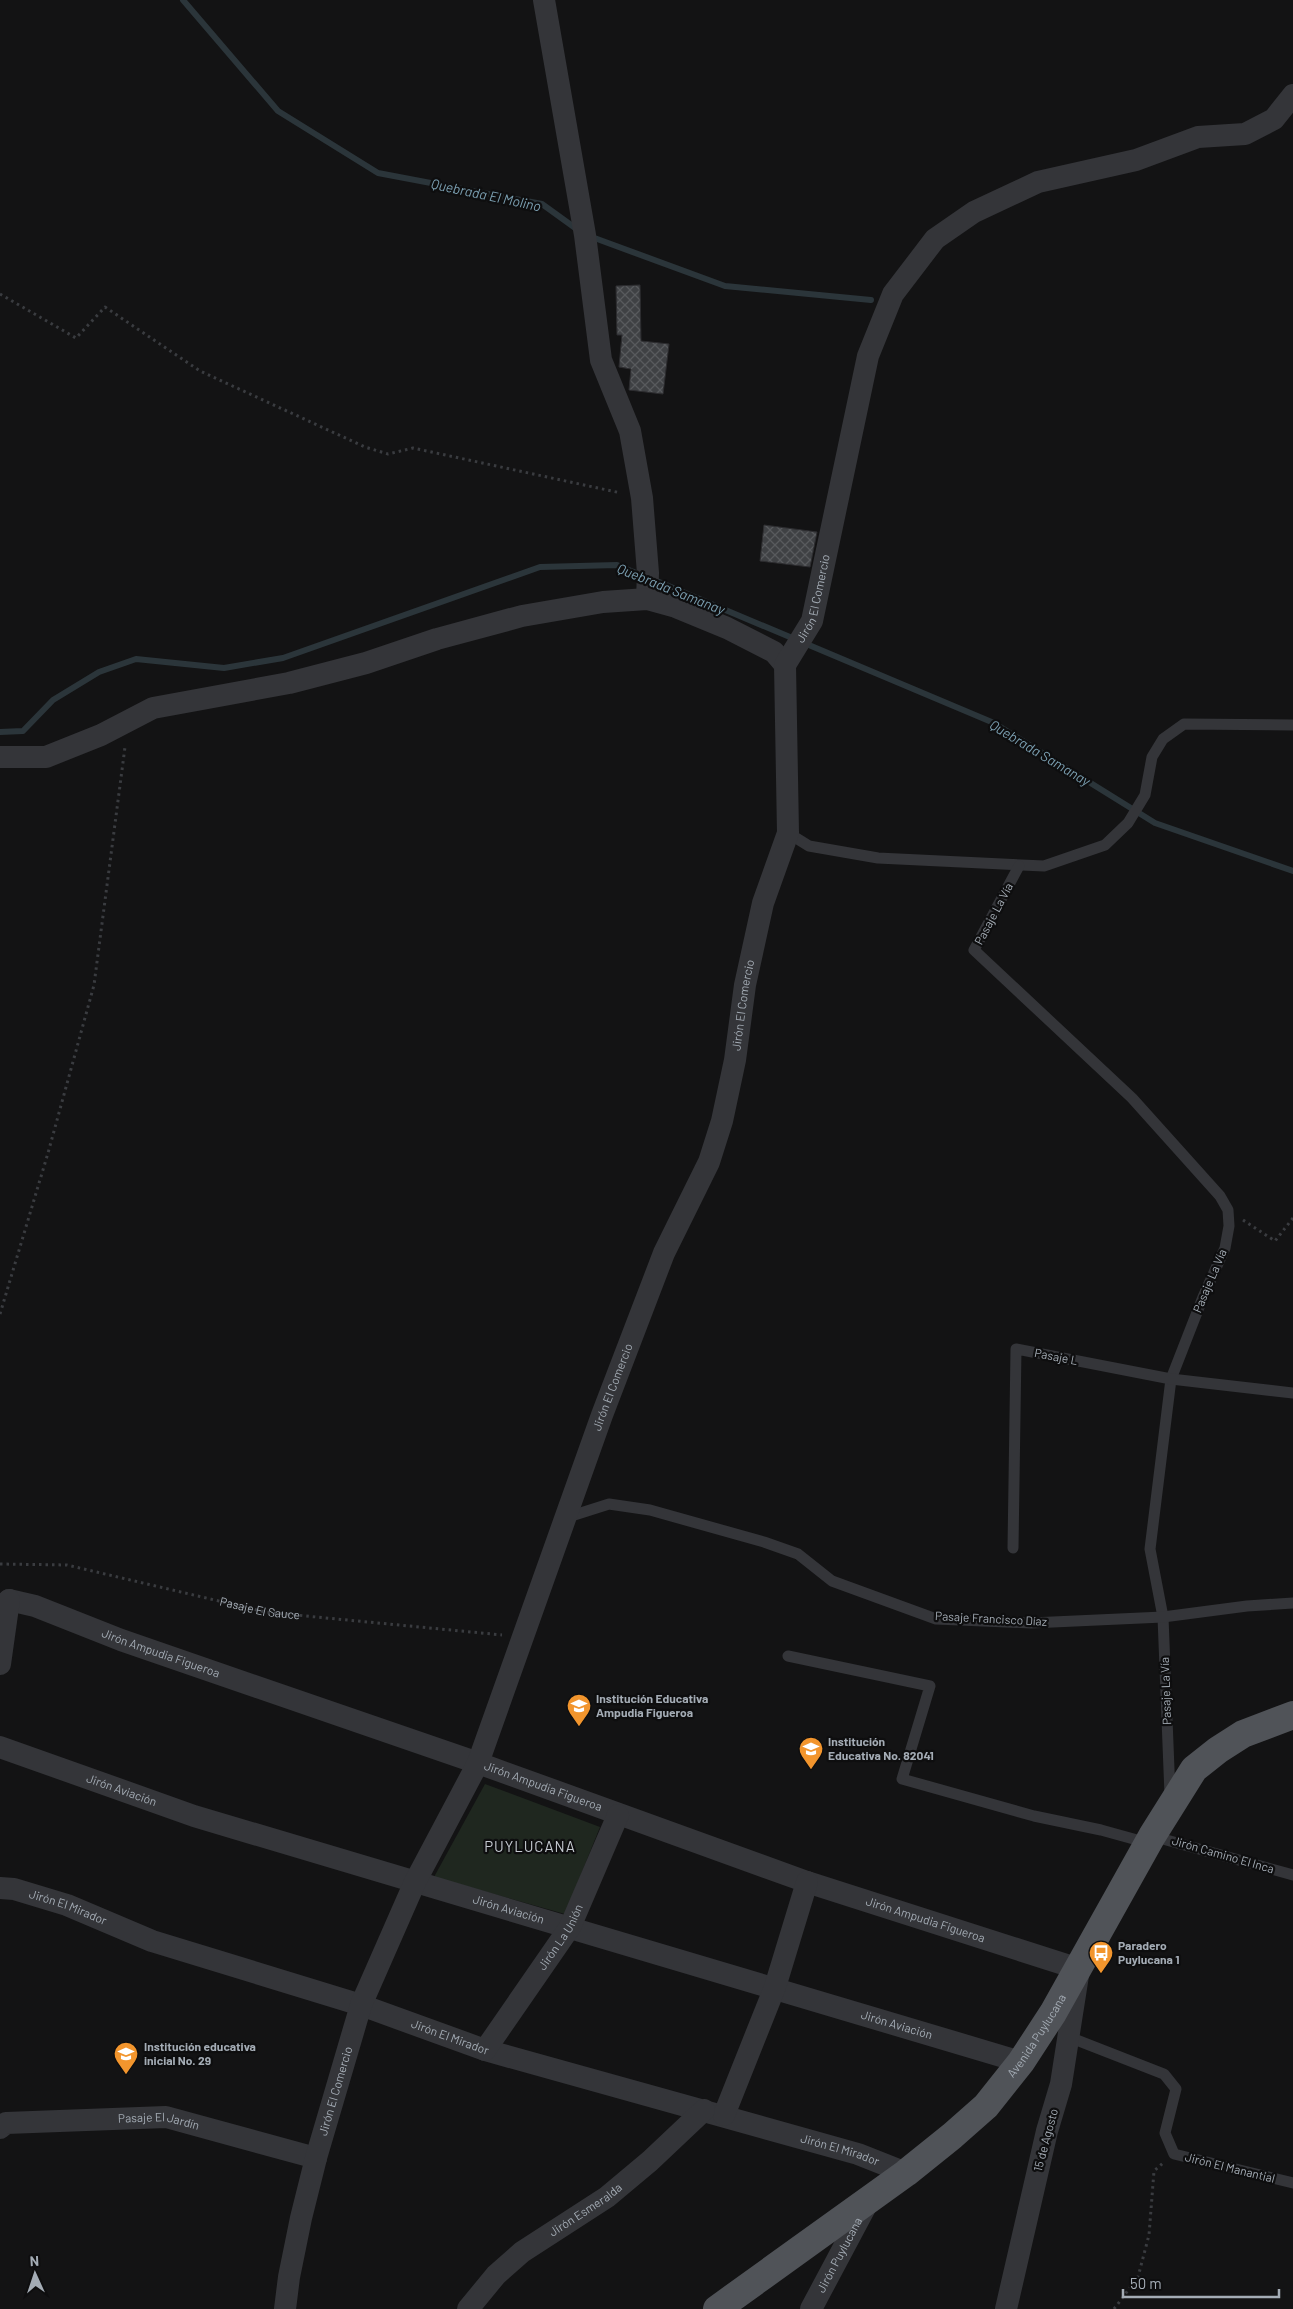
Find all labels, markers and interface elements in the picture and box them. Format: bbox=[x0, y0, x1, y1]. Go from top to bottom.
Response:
water label: Quebrada El Molino bbox=[430, 175, 543, 214]
street label: Jirón El Comercio bbox=[792, 553, 832, 645]
water label: Quebrada Samanay bbox=[615, 559, 728, 618]
water label: Quebrada Samanay bbox=[987, 716, 1094, 790]
street label: Pasaje La Vía bbox=[971, 880, 1015, 947]
street label: Jirón El Comercio bbox=[728, 958, 756, 1052]
street label: Pasaje La Vía bbox=[1189, 1247, 1229, 1315]
street label: Jirón El Comercio bbox=[589, 1341, 635, 1432]
street label: Pasaje L bbox=[1033, 1345, 1079, 1367]
street label: Pasaje El Sauce bbox=[219, 1594, 301, 1621]
street label: Pasaje Francisco Díaz bbox=[935, 1608, 1047, 1628]
street label: Jirón Ampudia Figueroa bbox=[100, 1625, 222, 1680]
street label: Pasaje La Vía bbox=[1157, 1657, 1173, 1725]
place label: Institución Educativa Ampudia Figueroa bbox=[596, 1691, 708, 1719]
school or university icon: Institución Educativa Ampudia Figueroa bbox=[566, 1693, 592, 1727]
place label: Institución Educativa No. 82041 bbox=[828, 1734, 934, 1762]
school or university icon: Institución Educativa No. 82041 bbox=[798, 1736, 824, 1770]
street label: Jirón Ampudia Figueroa bbox=[483, 1758, 604, 1813]
street label: Jirón Aviación bbox=[85, 1770, 159, 1808]
street label: Jirón Camino El Inca bbox=[1171, 1833, 1276, 1875]
district label: PUYLUCANA bbox=[484, 1837, 576, 1855]
street label: Jirón El Mirador bbox=[28, 1886, 110, 1927]
street label: Jirón Aviación bbox=[471, 1891, 546, 1926]
street label: Jirón Ampudia Figueroa bbox=[864, 1893, 987, 1945]
street label: Jirón La Unión bbox=[534, 1902, 585, 1972]
place label: Paradero Puylucana 1 bbox=[1118, 1938, 1180, 1966]
bus stop icon: Paradero Puylucana 1 bbox=[1088, 1940, 1114, 1974]
street label: Avenida Puylucana bbox=[1004, 1991, 1068, 2080]
street label: Jirón Aviación bbox=[860, 2007, 934, 2041]
street label: Jirón El Mirador bbox=[410, 2016, 491, 2057]
place label: Institución educativa inicial No. 29 bbox=[144, 2039, 256, 2067]
school or university icon: Institución educativa inicial No. 29 bbox=[113, 2041, 139, 2075]
street label: Jirón El Comercio bbox=[315, 2045, 354, 2137]
street label: 15 de Agosto bbox=[1030, 2107, 1060, 2173]
street label: Pasaje El Jardín bbox=[118, 2109, 201, 2132]
street label: Jirón El Mirador bbox=[799, 2130, 882, 2168]
street label: Jirón El Manantial bbox=[1184, 2149, 1277, 2185]
street label: Jirón Esmeralda bbox=[546, 2180, 624, 2239]
street label: Jirón Puylucana bbox=[813, 2215, 864, 2295]
north arrow bbox=[10, 2249, 60, 2299]
text: N bbox=[29, 2252, 39, 2269]
scale bar bbox=[1123, 2266, 1279, 2298]
text: 50 m bbox=[1130, 2274, 1162, 2292]

